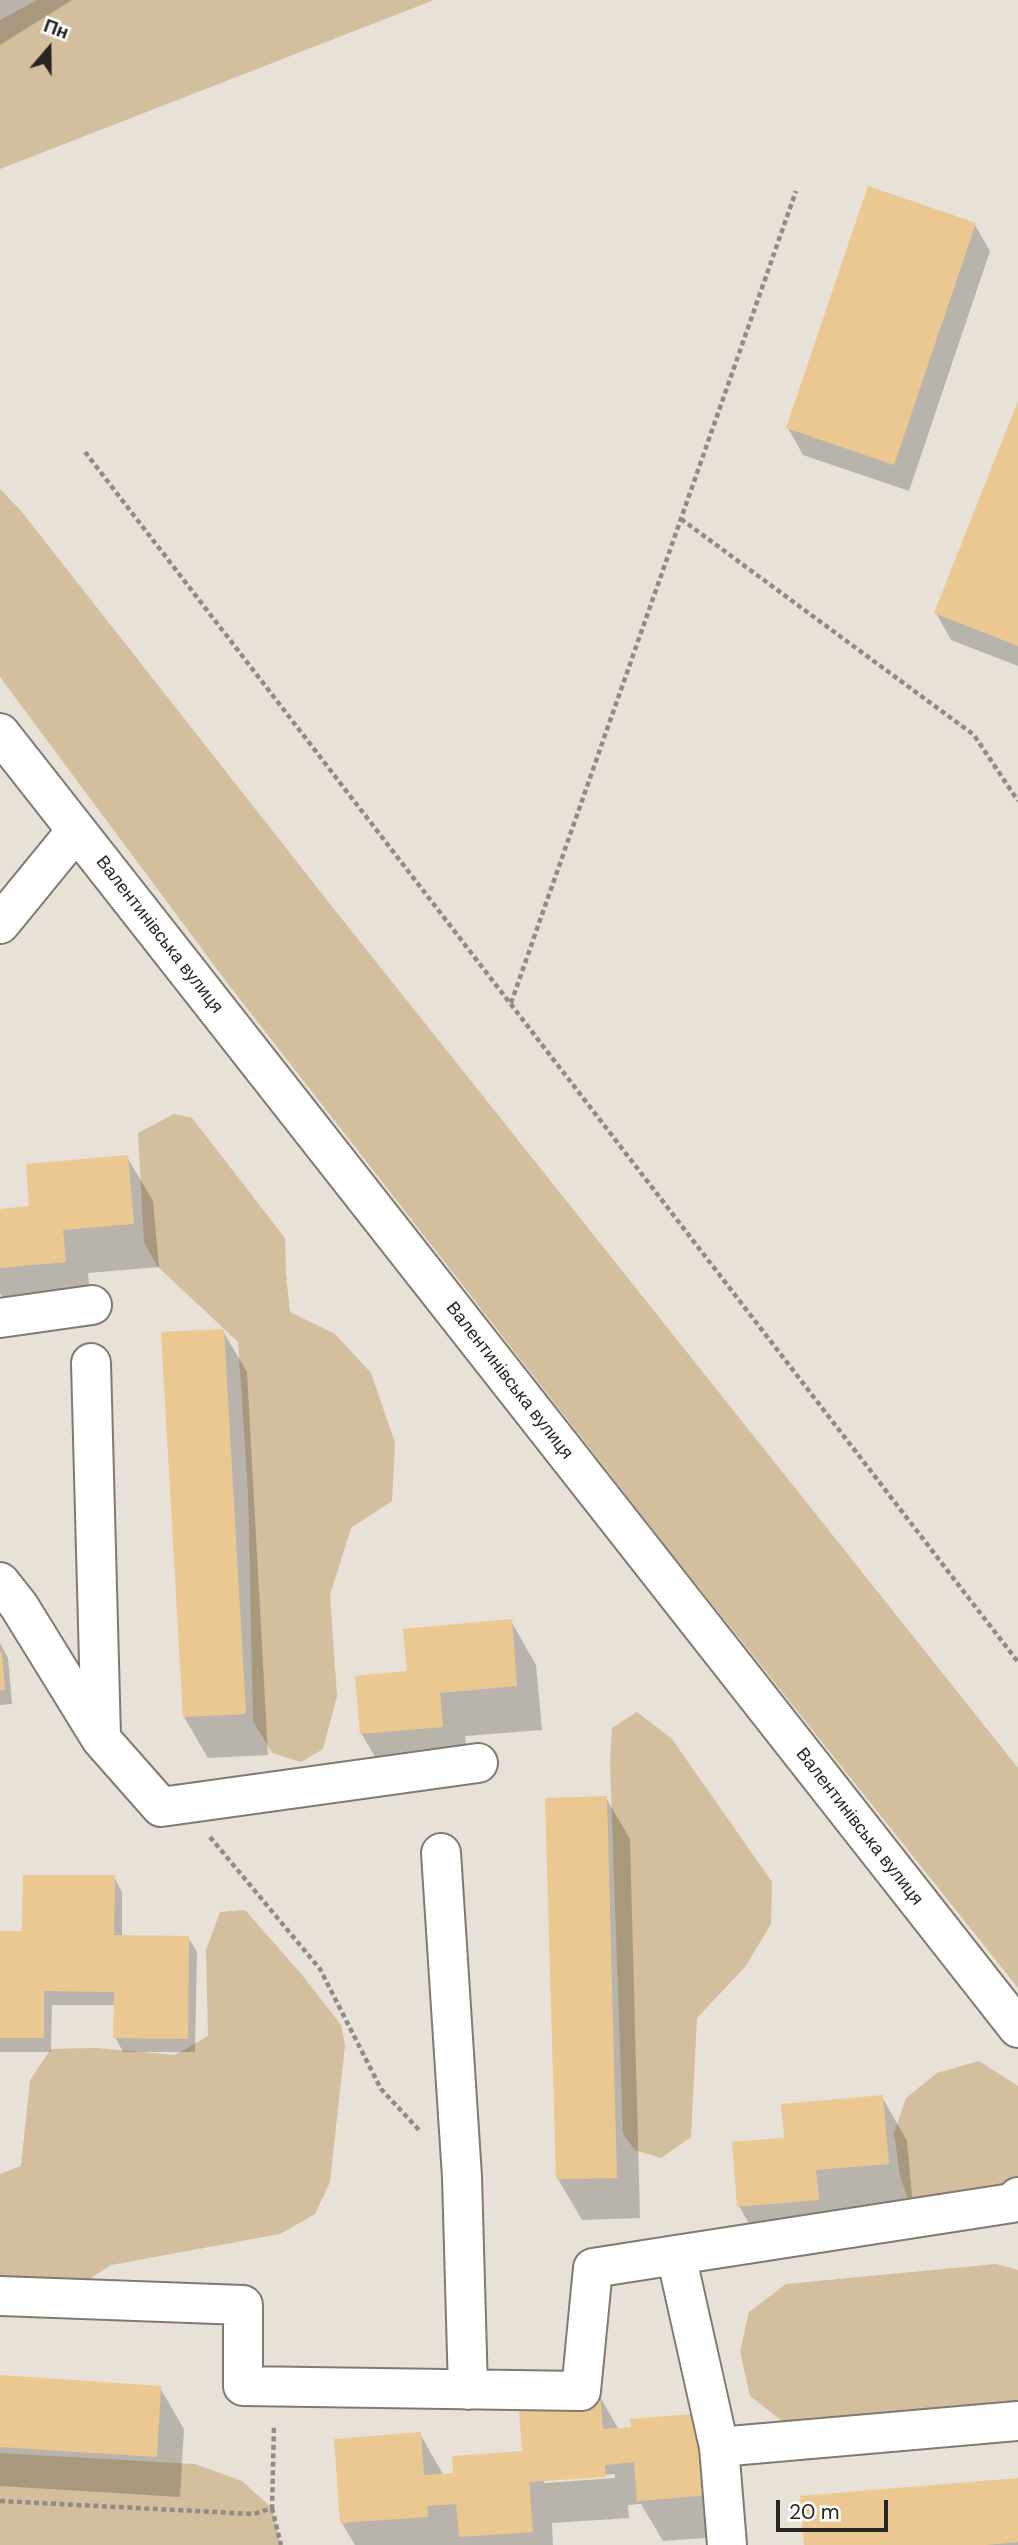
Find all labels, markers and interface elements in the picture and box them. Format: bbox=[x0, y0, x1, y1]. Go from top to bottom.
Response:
text: Пн bbox=[40, 13, 72, 45]
north arrow bbox=[14, 14, 84, 84]
street label: Валентинівська вулиця bbox=[91, 852, 227, 1018]
street label: Валентинівська вулиця bbox=[441, 1298, 577, 1464]
street label: Валентинівська вулиця bbox=[791, 1744, 927, 1910]
scale bar bbox=[780, 2486, 892, 2530]
text: 20 m bbox=[789, 2498, 840, 2526]

